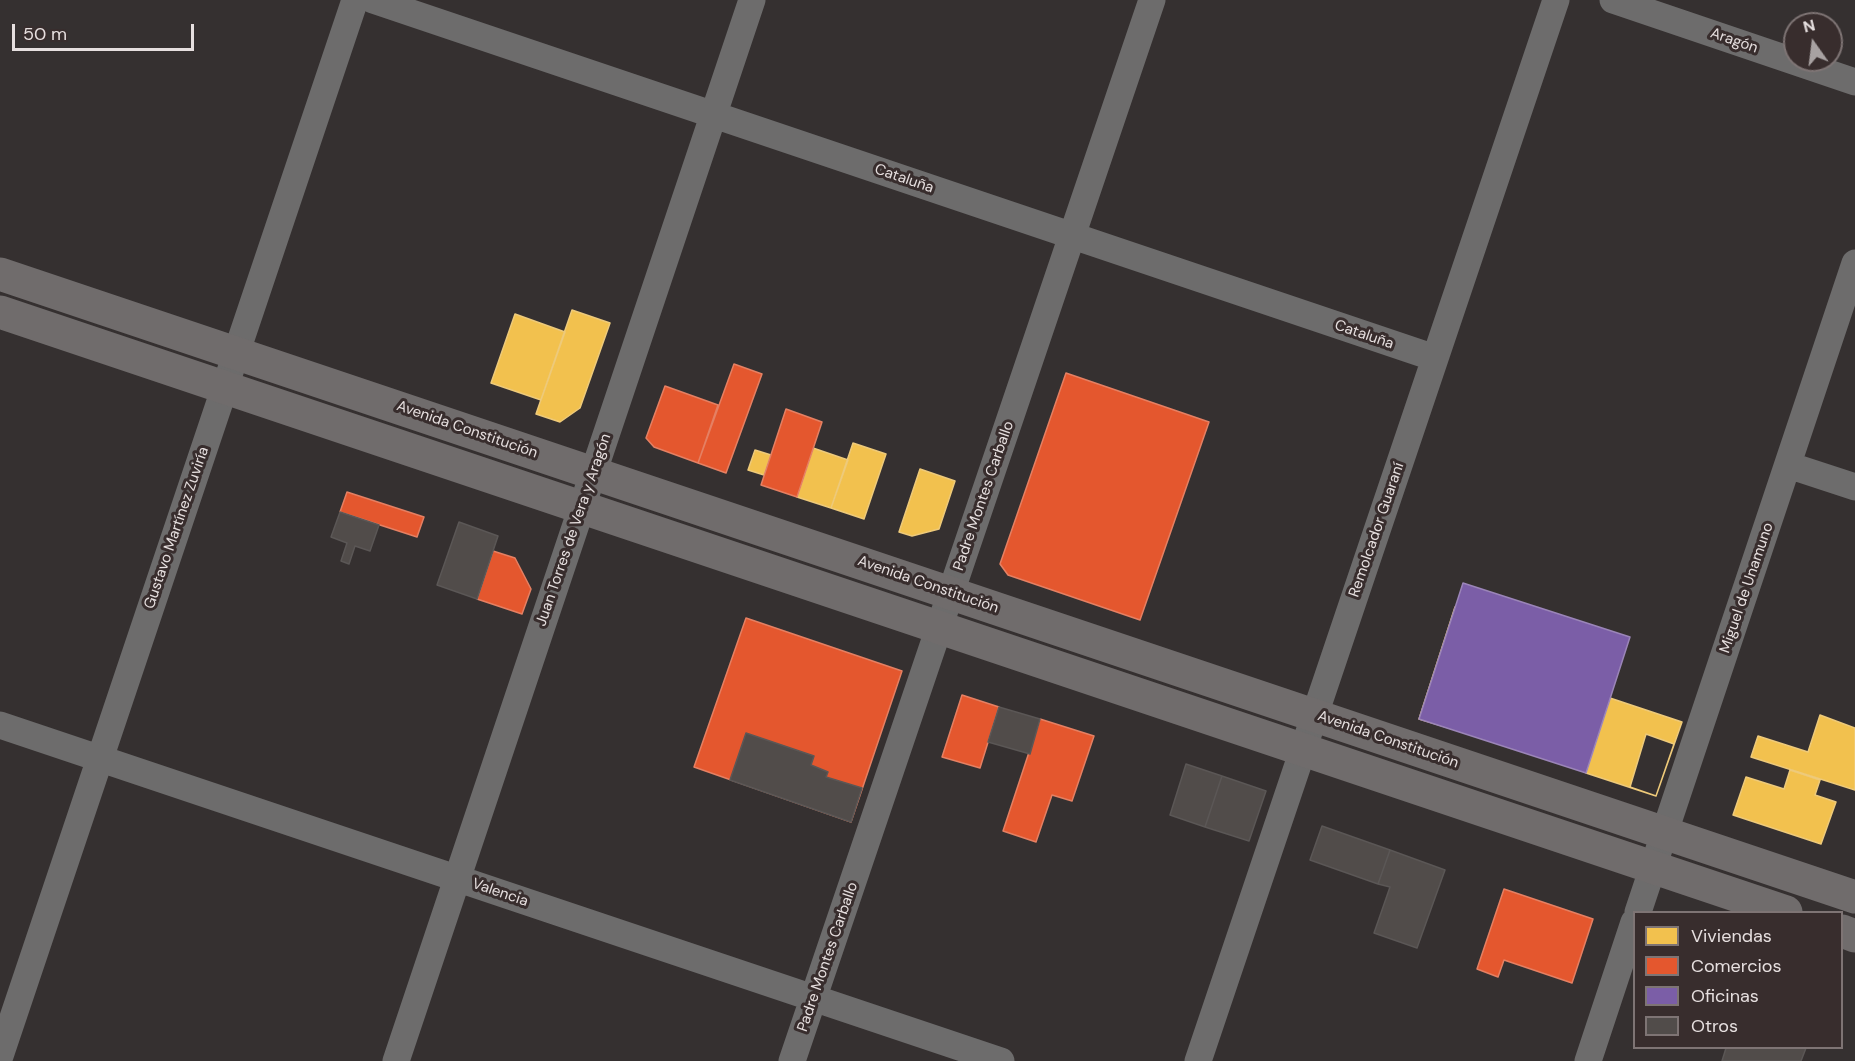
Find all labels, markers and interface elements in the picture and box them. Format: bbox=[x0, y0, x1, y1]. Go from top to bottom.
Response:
scale bar bbox=[15, 12, 196, 50]
north arrow bbox=[1783, 12, 1843, 72]
text: N bbox=[1801, 14, 1817, 38]
text: 50 m bbox=[23, 22, 67, 46]
street label: Aragón bbox=[1708, 24, 1760, 58]
street label: Cataluña bbox=[872, 160, 936, 198]
street label: Cataluña bbox=[1332, 316, 1396, 354]
street label: Avenida Constitución bbox=[394, 397, 540, 463]
street label: Padre Montes Carballo bbox=[950, 419, 1018, 573]
street label: Juan Torres de Vera y Aragón bbox=[533, 431, 615, 629]
street label: Gustavo Martínez Zuviría bbox=[141, 445, 213, 611]
street label: Remolcador Guaraní bbox=[1346, 460, 1408, 600]
street label: Miguel de Unamuno bbox=[1716, 520, 1778, 656]
street label: Avenida Constitución bbox=[855, 552, 1001, 618]
street label: Avenida Constitución bbox=[1315, 707, 1461, 773]
street label: Valencia bbox=[470, 875, 530, 911]
street label: Padre Montes Carballo bbox=[794, 880, 862, 1034]
legend bbox=[1633, 911, 1843, 1049]
text: Viviendas bbox=[1691, 924, 1772, 948]
text: Comercios bbox=[1691, 954, 1782, 978]
text: Oficinas bbox=[1691, 984, 1759, 1008]
text: Otros bbox=[1691, 1014, 1738, 1038]

